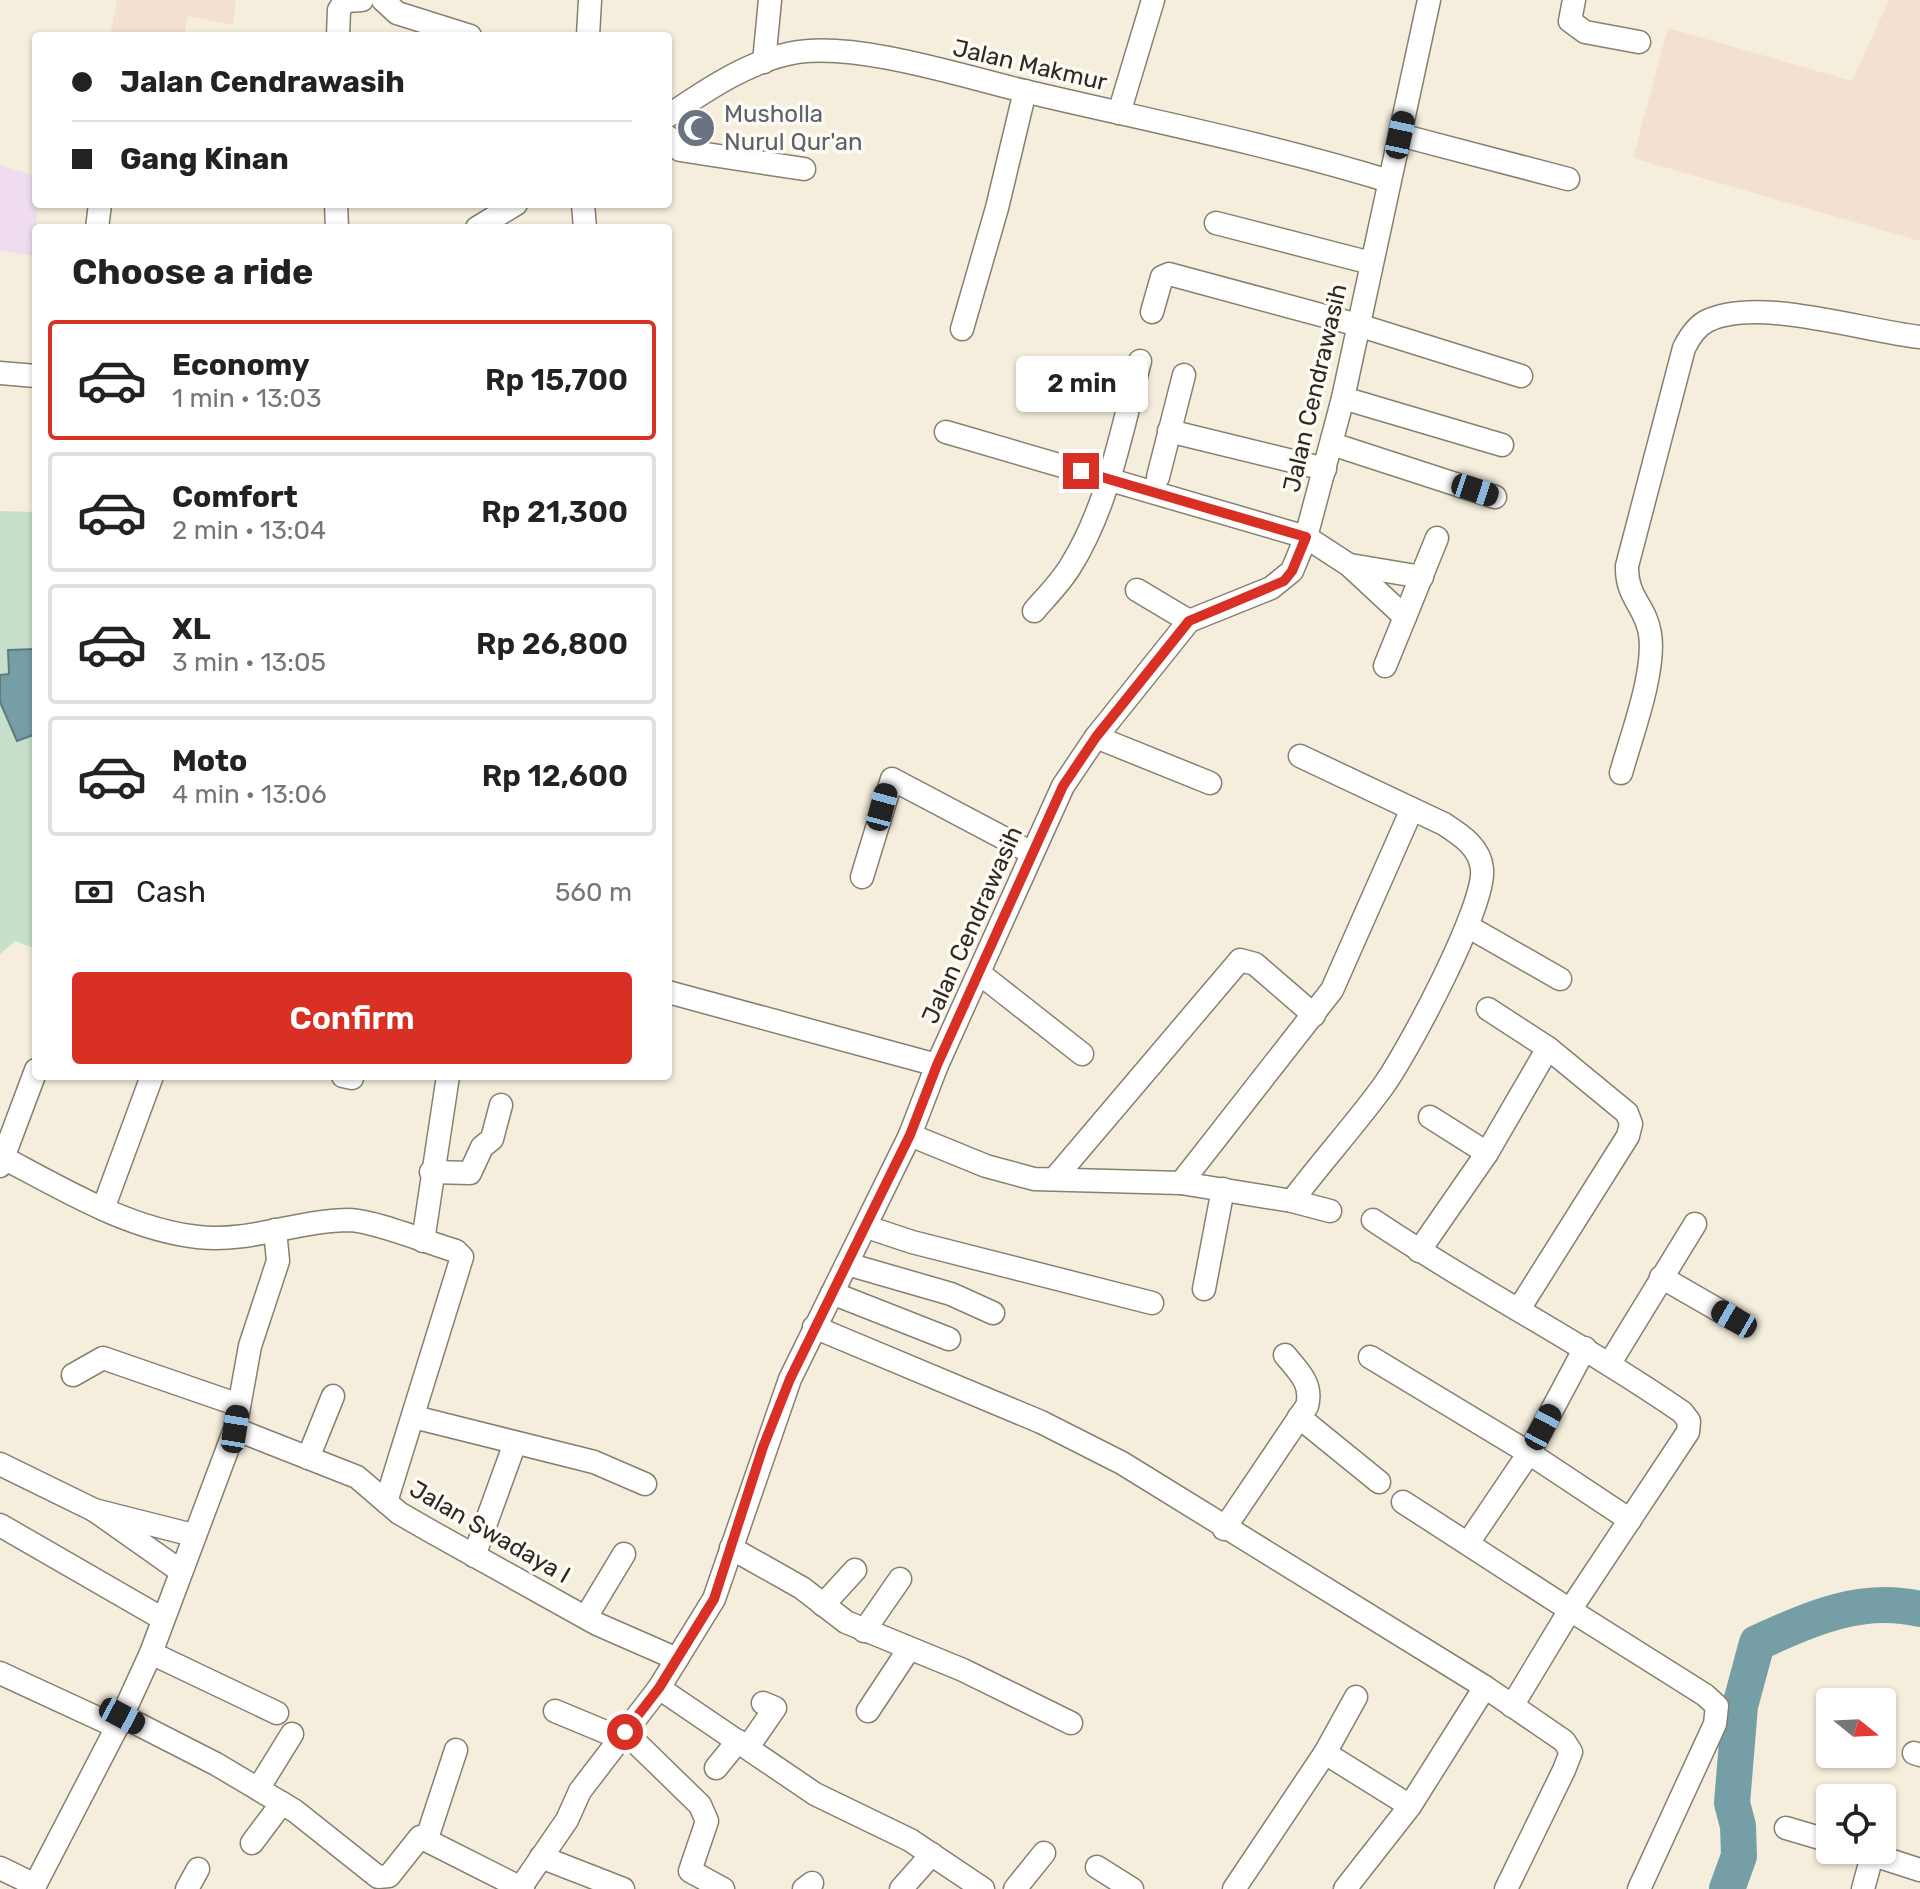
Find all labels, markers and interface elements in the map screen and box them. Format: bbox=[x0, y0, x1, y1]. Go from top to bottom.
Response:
street label: Jalan Makmur bbox=[950, 34, 1110, 96]
text: Jalan Cendrawasih bbox=[120, 64, 405, 100]
place label: Musholla Nurul Qur'an bbox=[724, 100, 863, 156]
mosque icon: Musholla Nurul Qur'an bbox=[675, 107, 717, 149]
car bbox=[1383, 109, 1417, 161]
text: Gang Kinan bbox=[120, 141, 289, 177]
text: Choose a ride bbox=[72, 250, 313, 293]
street label: Jalan Cendrawasih bbox=[1277, 281, 1353, 495]
icon: car bbox=[76, 344, 148, 416]
text: Economy bbox=[172, 347, 310, 383]
callout: 2 min bbox=[1015, 355, 1147, 411]
text: Rp 15,700 bbox=[485, 362, 628, 398]
text: 2 min bbox=[1047, 368, 1117, 399]
text: 1 min · 13:03 bbox=[172, 383, 322, 414]
route end bbox=[1063, 453, 1099, 489]
car bbox=[1448, 471, 1502, 509]
icon: car bbox=[76, 476, 148, 548]
text: Comfort bbox=[172, 479, 298, 515]
text: Rp 21,300 bbox=[481, 494, 628, 530]
text: 2 min · 13:04 bbox=[172, 515, 326, 546]
icon: car bbox=[76, 608, 148, 680]
text: XL bbox=[172, 611, 211, 647]
text: Rp 26,800 bbox=[476, 626, 628, 662]
text: 3 min · 13:05 bbox=[172, 647, 326, 678]
icon: car bbox=[76, 740, 148, 812]
text: Moto bbox=[172, 743, 247, 779]
text: Rp 12,600 bbox=[482, 758, 628, 794]
text: 4 min · 13:06 bbox=[172, 779, 327, 810]
car bbox=[864, 781, 900, 833]
street label: Jalan Cendrawasih bbox=[916, 822, 1028, 1028]
icon: cash bbox=[72, 870, 116, 914]
text: Cash bbox=[136, 874, 206, 910]
text: 560 m bbox=[555, 877, 632, 908]
button: Confirm bbox=[72, 972, 632, 1064]
car bbox=[1707, 1297, 1761, 1341]
car bbox=[1521, 1400, 1565, 1454]
car bbox=[219, 1403, 251, 1455]
street label: Jalan Swadaya I bbox=[405, 1475, 575, 1589]
north arrow bbox=[1816, 1688, 1896, 1768]
map controls bbox=[1816, 1688, 1896, 1864]
car bbox=[95, 1694, 149, 1738]
route start bbox=[607, 1714, 643, 1750]
button: locate bbox=[1816, 1784, 1896, 1864]

